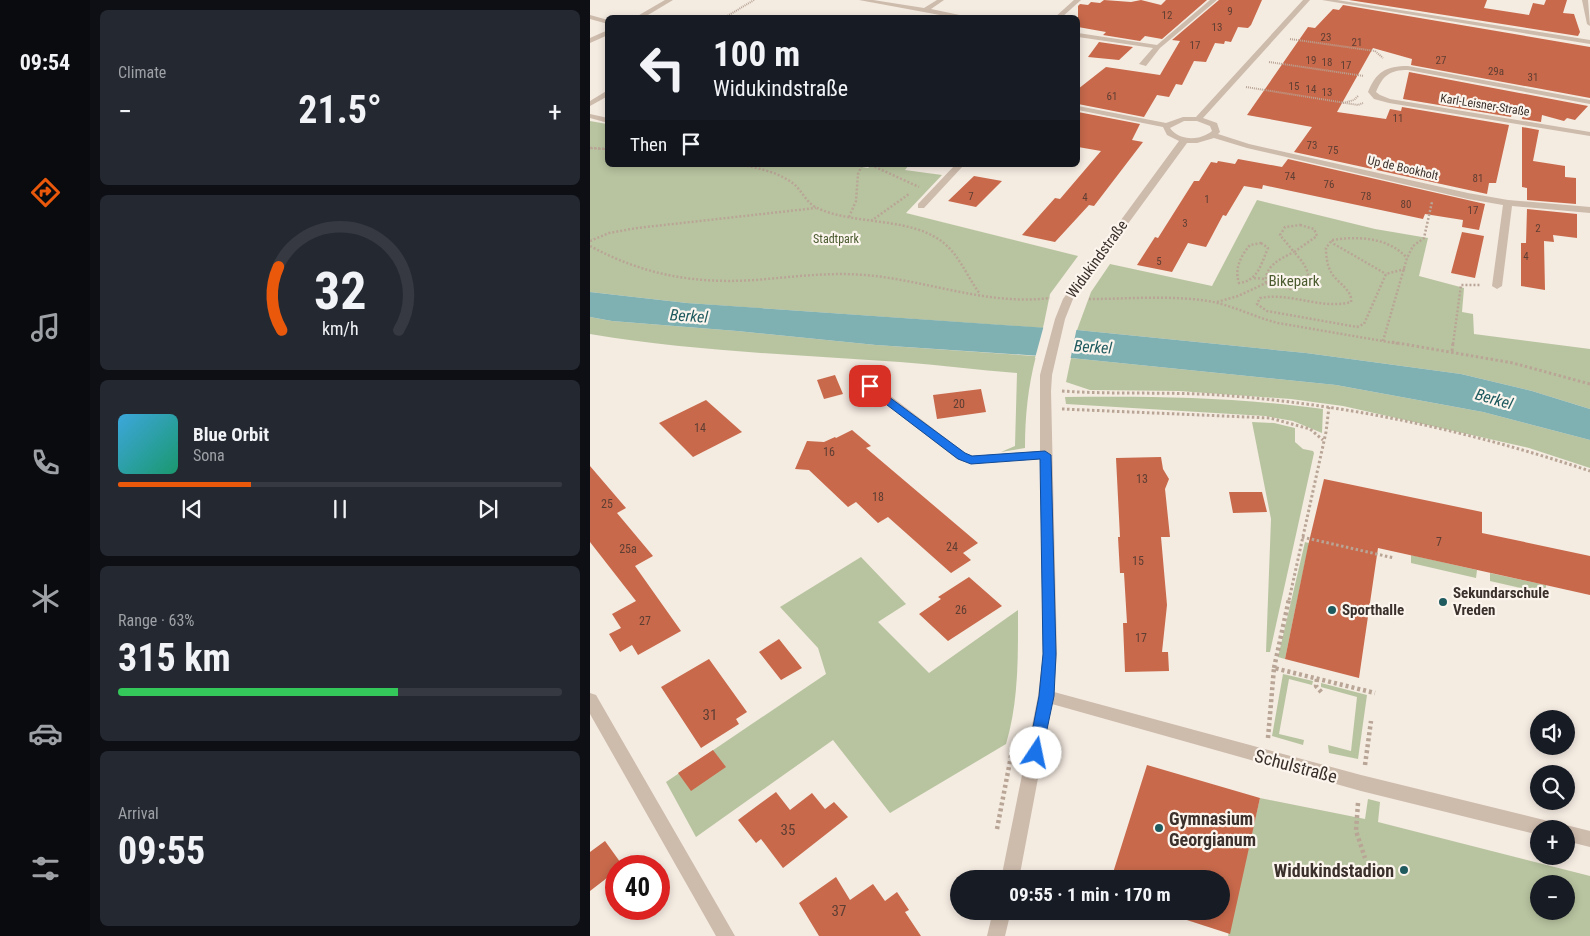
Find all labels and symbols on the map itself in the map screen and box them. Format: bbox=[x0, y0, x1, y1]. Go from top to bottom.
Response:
house number: 9 bbox=[1227, 5, 1233, 18]
house number: 12 bbox=[1162, 9, 1172, 22]
house number: 13 bbox=[1212, 21, 1222, 34]
house number: 23 bbox=[1321, 31, 1331, 44]
house number: 21 bbox=[1352, 36, 1362, 49]
house number: 17 bbox=[1190, 39, 1200, 52]
house number: 19 bbox=[1306, 54, 1316, 67]
house number: 27 bbox=[1436, 54, 1446, 67]
house number: 18 bbox=[1322, 56, 1332, 69]
house number: 17 bbox=[1341, 59, 1351, 72]
house number: 29a bbox=[1488, 65, 1504, 78]
house number: 31 bbox=[1528, 71, 1538, 84]
house number: 15 bbox=[1289, 80, 1299, 93]
house number: 14 bbox=[1306, 83, 1317, 96]
house number: 13 bbox=[1322, 86, 1332, 99]
house number: 61 bbox=[1107, 90, 1117, 103]
street label: Karl-Leisner-Straße bbox=[1439, 91, 1531, 119]
house number: 11 bbox=[1393, 112, 1403, 125]
house number: 73 bbox=[1307, 139, 1317, 152]
house number: 75 bbox=[1328, 144, 1338, 157]
street label: Up de Bookholt bbox=[1366, 153, 1440, 183]
house number: 74 bbox=[1285, 170, 1296, 183]
house number: 81 bbox=[1473, 172, 1483, 185]
house number: 76 bbox=[1324, 178, 1334, 191]
house number: 7 bbox=[968, 190, 974, 203]
house number: 78 bbox=[1361, 190, 1371, 203]
house number: 4 bbox=[1082, 191, 1088, 204]
house number: 1 bbox=[1204, 193, 1210, 206]
house number: 80 bbox=[1401, 198, 1411, 211]
house number: 17 bbox=[1468, 204, 1478, 217]
street label: Widukindstraße bbox=[1063, 216, 1131, 302]
house number: 3 bbox=[1182, 217, 1188, 230]
house number: 2 bbox=[1535, 222, 1541, 235]
park label: Stadtpark bbox=[813, 232, 859, 246]
house number: 4 bbox=[1523, 250, 1529, 263]
house number: 5 bbox=[1156, 255, 1162, 268]
park label: Bikepark bbox=[1268, 272, 1320, 290]
water label: Berkel bbox=[669, 305, 709, 327]
water label: Berkel bbox=[1073, 336, 1113, 358]
pin bbox=[849, 365, 891, 407]
water label: Berkel bbox=[1473, 385, 1515, 414]
house number: 20 bbox=[953, 397, 965, 411]
house number: 14 bbox=[694, 421, 706, 435]
house number: 16 bbox=[823, 445, 835, 459]
house number: 13 bbox=[1136, 472, 1148, 486]
house number: 18 bbox=[872, 490, 884, 504]
house number: 25 bbox=[601, 497, 613, 511]
house number: 7 bbox=[1436, 535, 1442, 549]
house number: 24 bbox=[946, 540, 958, 554]
house number: 25a bbox=[619, 542, 637, 556]
house number: 15 bbox=[1132, 554, 1144, 568]
place label: Sekundarschule Vreden bbox=[1453, 584, 1549, 619]
marker: Sekundarschule Vreden bbox=[1437, 596, 1449, 608]
place label: Sporthalle bbox=[1342, 601, 1404, 619]
house number: 26 bbox=[955, 603, 967, 617]
marker: Sporthalle bbox=[1326, 604, 1338, 616]
house number: 27 bbox=[639, 614, 651, 628]
house number: 17 bbox=[1135, 631, 1147, 645]
house number: 31 bbox=[703, 706, 717, 724]
position arrow bbox=[1009, 726, 1061, 778]
street label: Schulstraße bbox=[1253, 745, 1339, 787]
place label: Gymnasium Georgianum bbox=[1169, 808, 1256, 850]
house number: 35 bbox=[781, 821, 795, 839]
marker: Gymnasium Georgianum bbox=[1153, 822, 1165, 834]
speed limit sign: 40 bbox=[605, 855, 670, 920]
place label: Widukindstadion bbox=[1274, 860, 1394, 881]
marker: Widukindstadion bbox=[1398, 864, 1410, 876]
house number: 37 bbox=[832, 902, 846, 920]

